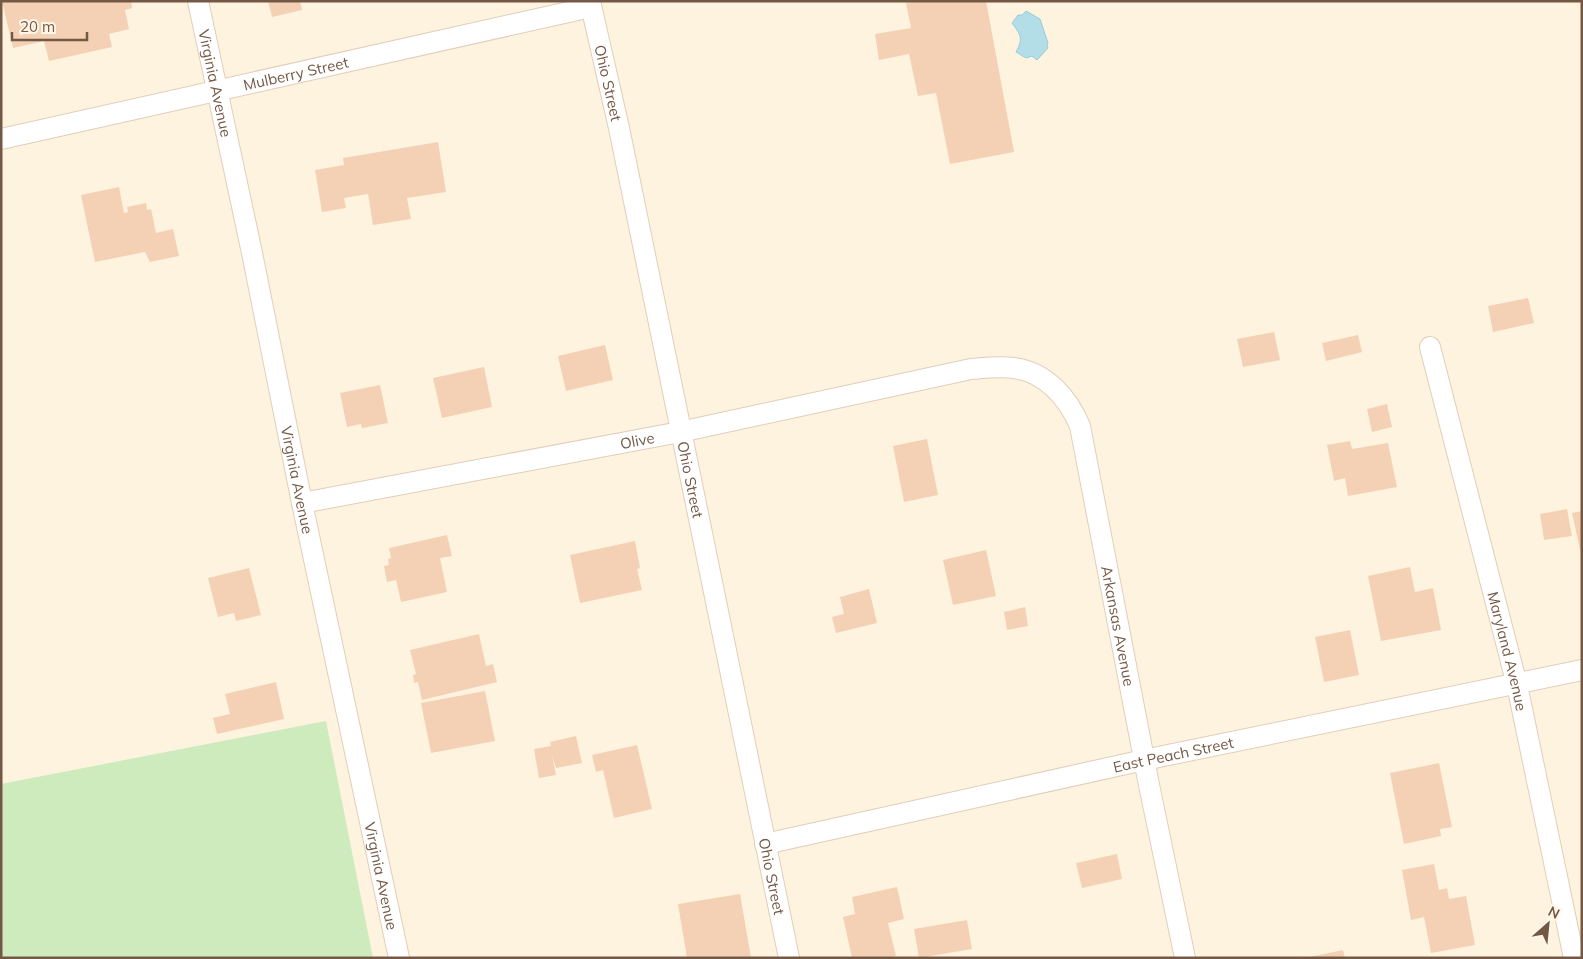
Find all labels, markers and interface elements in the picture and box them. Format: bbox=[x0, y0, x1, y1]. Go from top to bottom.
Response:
scale bar bbox=[12, 10, 88, 42]
text: 20 m bbox=[20, 17, 55, 36]
street label: Virginia Avenue bbox=[195, 28, 236, 139]
street label: Ohio Street bbox=[591, 43, 627, 123]
street label: Mulberry Street bbox=[241, 52, 350, 94]
street label: Virginia Avenue bbox=[277, 424, 318, 535]
street label: Olive bbox=[618, 428, 656, 453]
street label: Ohio Street bbox=[674, 439, 708, 520]
street label: Arkansas Avenue bbox=[1098, 564, 1139, 688]
street label: Maryland Avenue bbox=[1484, 589, 1532, 713]
street label: East Peach Street bbox=[1111, 732, 1235, 776]
street label: Virginia Avenue bbox=[361, 820, 402, 932]
street label: Ohio Street bbox=[755, 836, 789, 916]
north arrow bbox=[1523, 899, 1573, 949]
text: N bbox=[1545, 902, 1563, 923]

